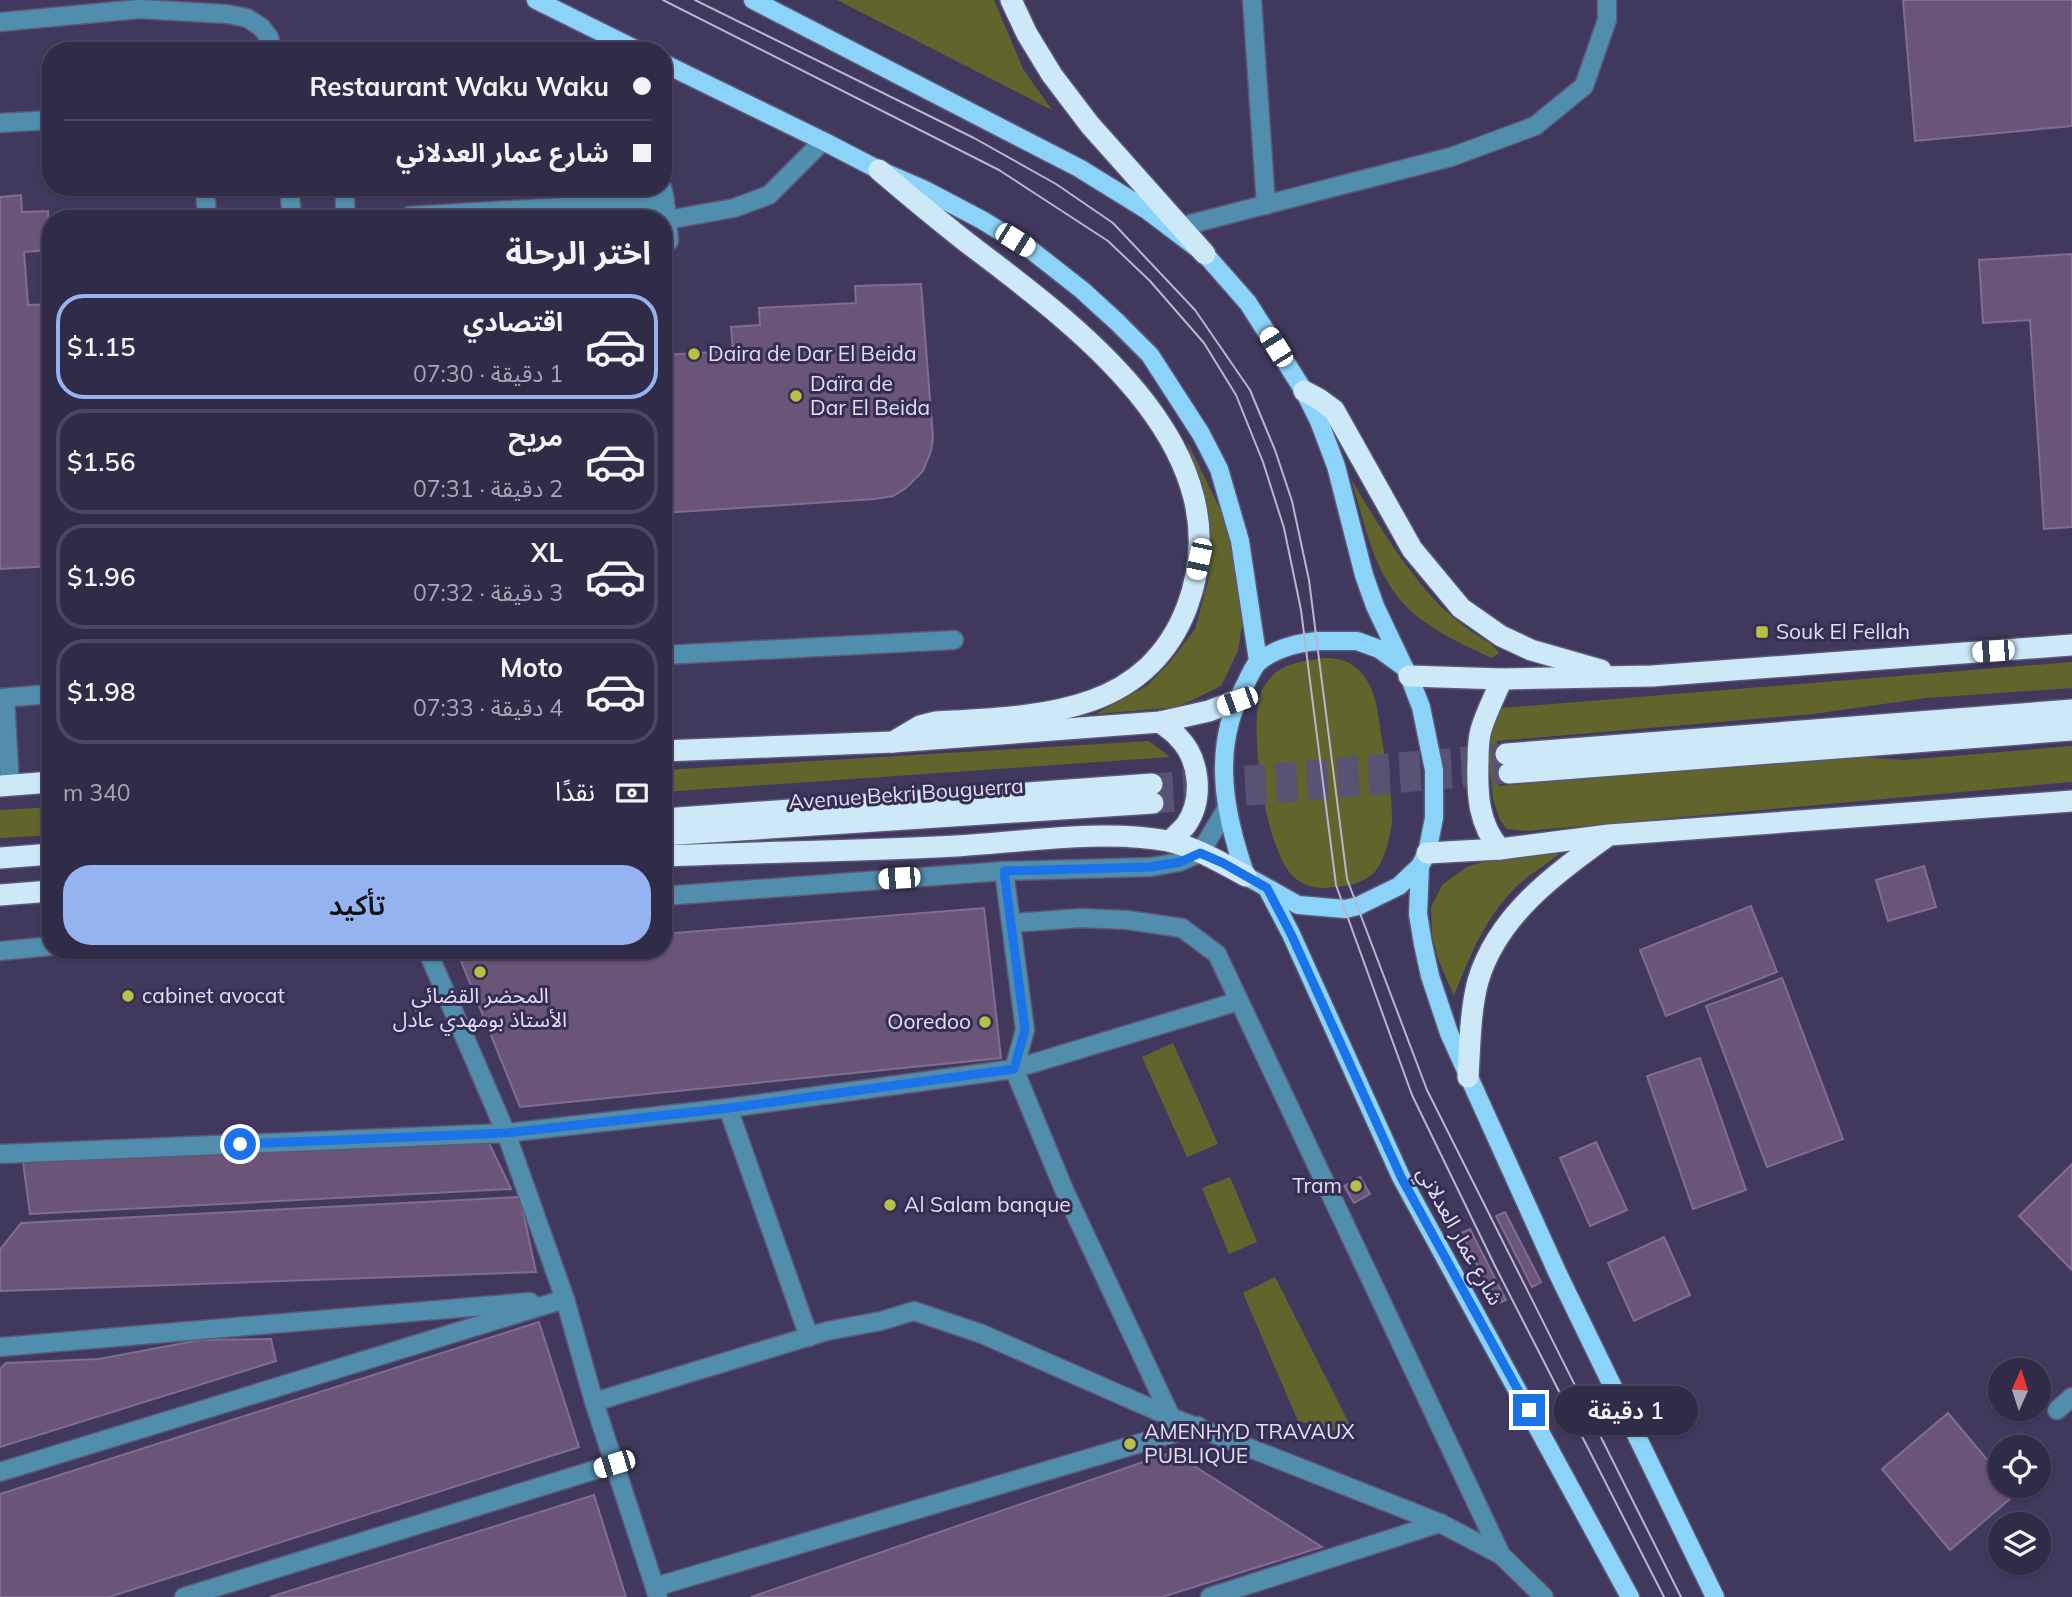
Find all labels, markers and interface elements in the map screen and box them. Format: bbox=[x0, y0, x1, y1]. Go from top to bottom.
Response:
text: Restaurant Waku Waku bbox=[309, 70, 609, 103]
text: شارع عمار العدلاني bbox=[396, 136, 609, 169]
car bbox=[992, 220, 1039, 260]
text: اختر الرحلة bbox=[506, 232, 651, 272]
text: اقتصادي bbox=[463, 305, 563, 338]
icon: car bbox=[584, 315, 647, 378]
car bbox=[1256, 324, 1297, 370]
text: $1.15 bbox=[67, 330, 136, 363]
place label: Daira de Dar El Beida bbox=[708, 340, 917, 366]
marker: Daira de Dar El Beida bbox=[686, 346, 702, 362]
text: 1 دقيقة · 07:30 bbox=[413, 359, 563, 388]
place label: Daïra de Dar El Beida bbox=[810, 370, 930, 420]
marker: Daïra de Dar El Beida bbox=[788, 388, 804, 404]
text: مريح bbox=[508, 420, 563, 453]
icon: car bbox=[584, 430, 647, 493]
text: $1.56 bbox=[67, 445, 136, 478]
text: 2 دقيقة · 07:31 bbox=[413, 474, 563, 503]
text: XL bbox=[531, 536, 563, 569]
car bbox=[1185, 536, 1214, 582]
icon: car bbox=[584, 545, 647, 608]
text: $1.96 bbox=[67, 560, 136, 593]
text: 3 دقيقة · 07:32 bbox=[413, 578, 563, 607]
place label: Souk El Fellah bbox=[1776, 618, 1910, 644]
marker: Souk El Fellah bbox=[1754, 624, 1770, 640]
car bbox=[1972, 639, 2015, 663]
text: Moto bbox=[500, 651, 563, 684]
icon: car bbox=[584, 660, 647, 723]
text: $1.98 bbox=[67, 675, 136, 708]
car bbox=[1214, 684, 1261, 718]
text: 4 دقيقة · 07:33 bbox=[413, 693, 563, 722]
street label: Avenue Bekri Bouguerra bbox=[788, 772, 1024, 814]
icon: cash bbox=[613, 774, 651, 812]
text: نقدًا bbox=[555, 775, 595, 808]
text: 340 m bbox=[63, 778, 131, 807]
button: تأكيد bbox=[63, 865, 651, 945]
car bbox=[878, 866, 921, 890]
marker: المحضر القضائي الأستاذ بومهدي عادل bbox=[472, 964, 488, 980]
place label: cabinet avocat bbox=[142, 982, 285, 1008]
place label: المحضر القضائي الأستاذ بومهدي عادل bbox=[393, 982, 567, 1036]
marker: cabinet avocat bbox=[120, 988, 136, 1004]
place label: Ooredoo bbox=[887, 1008, 971, 1034]
marker: Ooredoo bbox=[977, 1014, 993, 1030]
route start bbox=[224, 1128, 256, 1160]
street label: شارع عمار العدلاني bbox=[1409, 1162, 1510, 1311]
place label: Tram bbox=[1292, 1172, 1342, 1198]
marker: Tram bbox=[1348, 1178, 1364, 1194]
place label: Al Salam banque bbox=[904, 1191, 1071, 1217]
marker: Al Salam banque bbox=[882, 1197, 898, 1213]
north arrow bbox=[1988, 1358, 2051, 1421]
map controls bbox=[1988, 1358, 2051, 1575]
callout: 1 دقيقة bbox=[1554, 1386, 1697, 1434]
route end bbox=[1513, 1394, 1545, 1426]
text: 1 دقيقة bbox=[1588, 1396, 1664, 1425]
place label: AMENHYD TRAVAUX PUBLIQUE bbox=[1144, 1418, 1355, 1468]
button: locate bbox=[1988, 1435, 2051, 1498]
marker: AMENHYD TRAVAUX PUBLIQUE bbox=[1122, 1436, 1138, 1452]
car bbox=[591, 1448, 638, 1480]
button: layers bbox=[1988, 1512, 2051, 1575]

